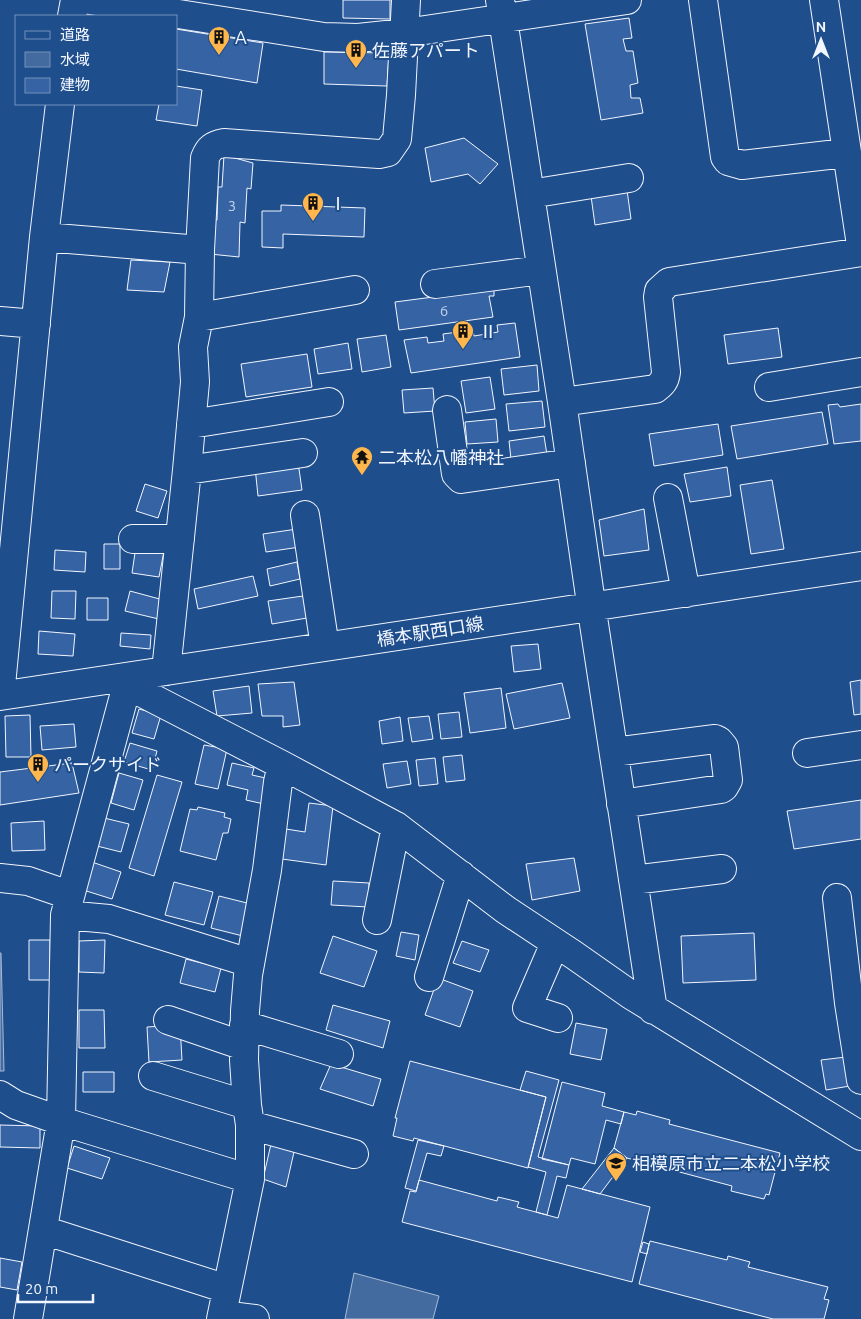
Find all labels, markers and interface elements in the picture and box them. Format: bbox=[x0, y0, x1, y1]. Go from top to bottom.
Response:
legend bbox=[15, 15, 178, 105]
north arrow bbox=[796, 15, 846, 65]
text: N bbox=[816, 19, 826, 35]
building icon: A bbox=[207, 25, 231, 56]
text: 道路 bbox=[60, 26, 90, 43]
place label: A bbox=[235, 27, 247, 47]
building icon: 佐藤アパート bbox=[344, 38, 368, 69]
place label: 佐藤アパート bbox=[372, 40, 480, 60]
text: 水域 bbox=[60, 51, 90, 68]
text: 建物 bbox=[60, 76, 90, 93]
building icon: Ⅰ bbox=[301, 191, 325, 222]
place label: Ⅰ bbox=[329, 193, 347, 213]
house number: 3 bbox=[228, 197, 236, 214]
house number: 6 bbox=[440, 302, 448, 319]
building icon: Ⅱ bbox=[451, 319, 475, 350]
place label: Ⅱ bbox=[479, 321, 497, 341]
temple icon: 二本松八幡神社 bbox=[350, 445, 374, 476]
place label: 二本松八幡神社 bbox=[378, 447, 504, 467]
street label: 橋本駅西口線 bbox=[375, 613, 485, 649]
building icon: パークサイド bbox=[26, 752, 50, 783]
place label: パークサイド bbox=[54, 754, 162, 774]
school or university icon: 相模原市立二本松小学校 bbox=[604, 1151, 628, 1182]
place label: 相模原市立二本松小学校 bbox=[632, 1153, 830, 1173]
scale bar bbox=[18, 1272, 92, 1304]
text: 20 m bbox=[25, 1280, 58, 1297]

